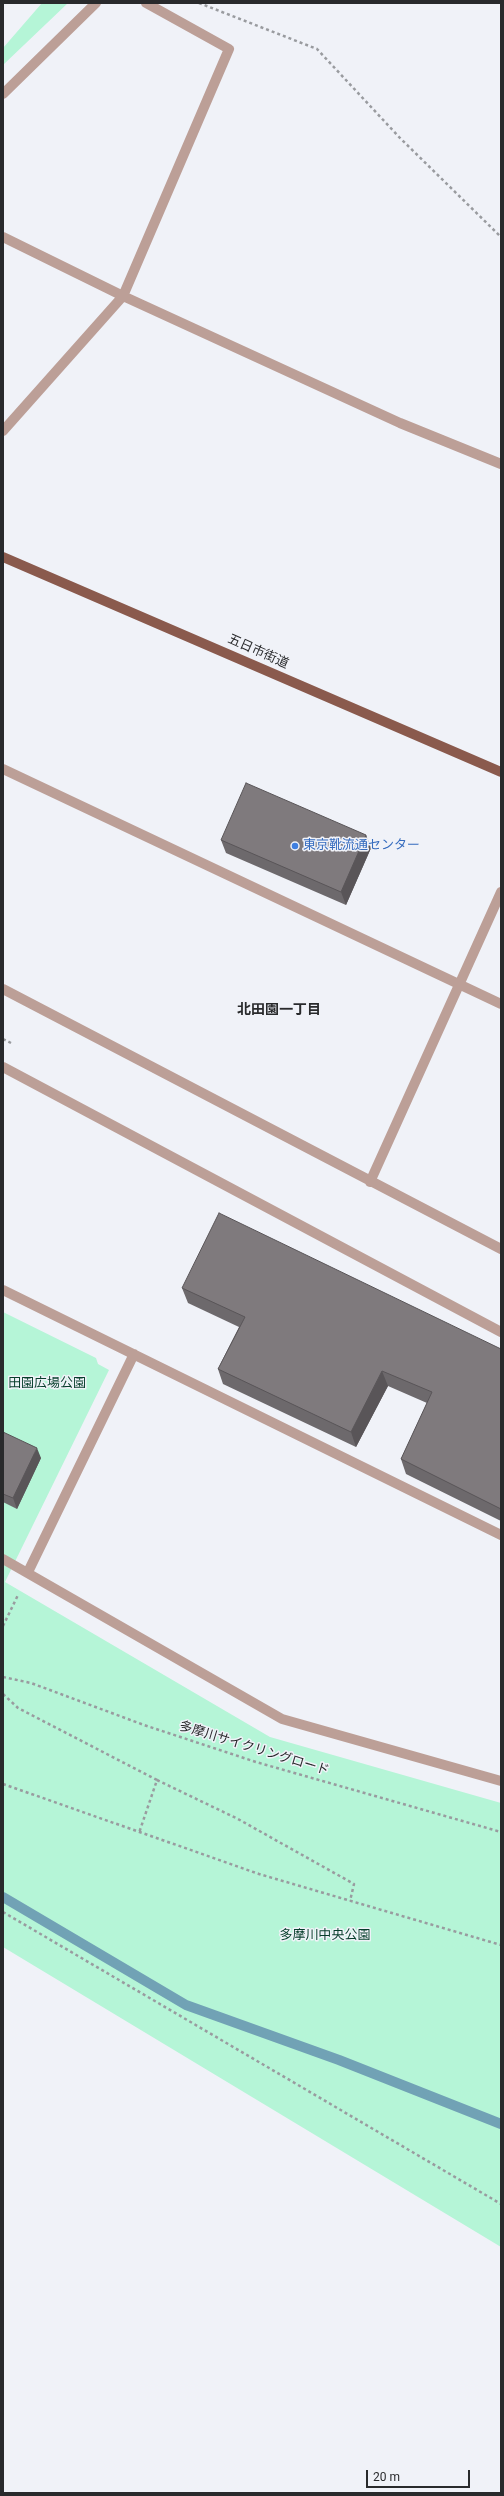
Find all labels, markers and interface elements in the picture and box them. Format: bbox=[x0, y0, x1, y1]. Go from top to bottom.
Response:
street label: 五日市街道 bbox=[225, 632, 291, 672]
place label: 東京靴流通センター bbox=[303, 838, 420, 854]
marker: 東京靴流通センター bbox=[290, 841, 300, 851]
district label: 北田園一丁目 bbox=[237, 1002, 321, 1018]
park label: 田園広場公園 bbox=[8, 1376, 86, 1392]
street label: 多摩川サイクリングロード bbox=[177, 1719, 331, 1779]
park label: 多摩川中央公園 bbox=[280, 1928, 370, 1944]
scale bar bbox=[368, 2462, 472, 2488]
text: 20 m bbox=[373, 2470, 400, 2484]

